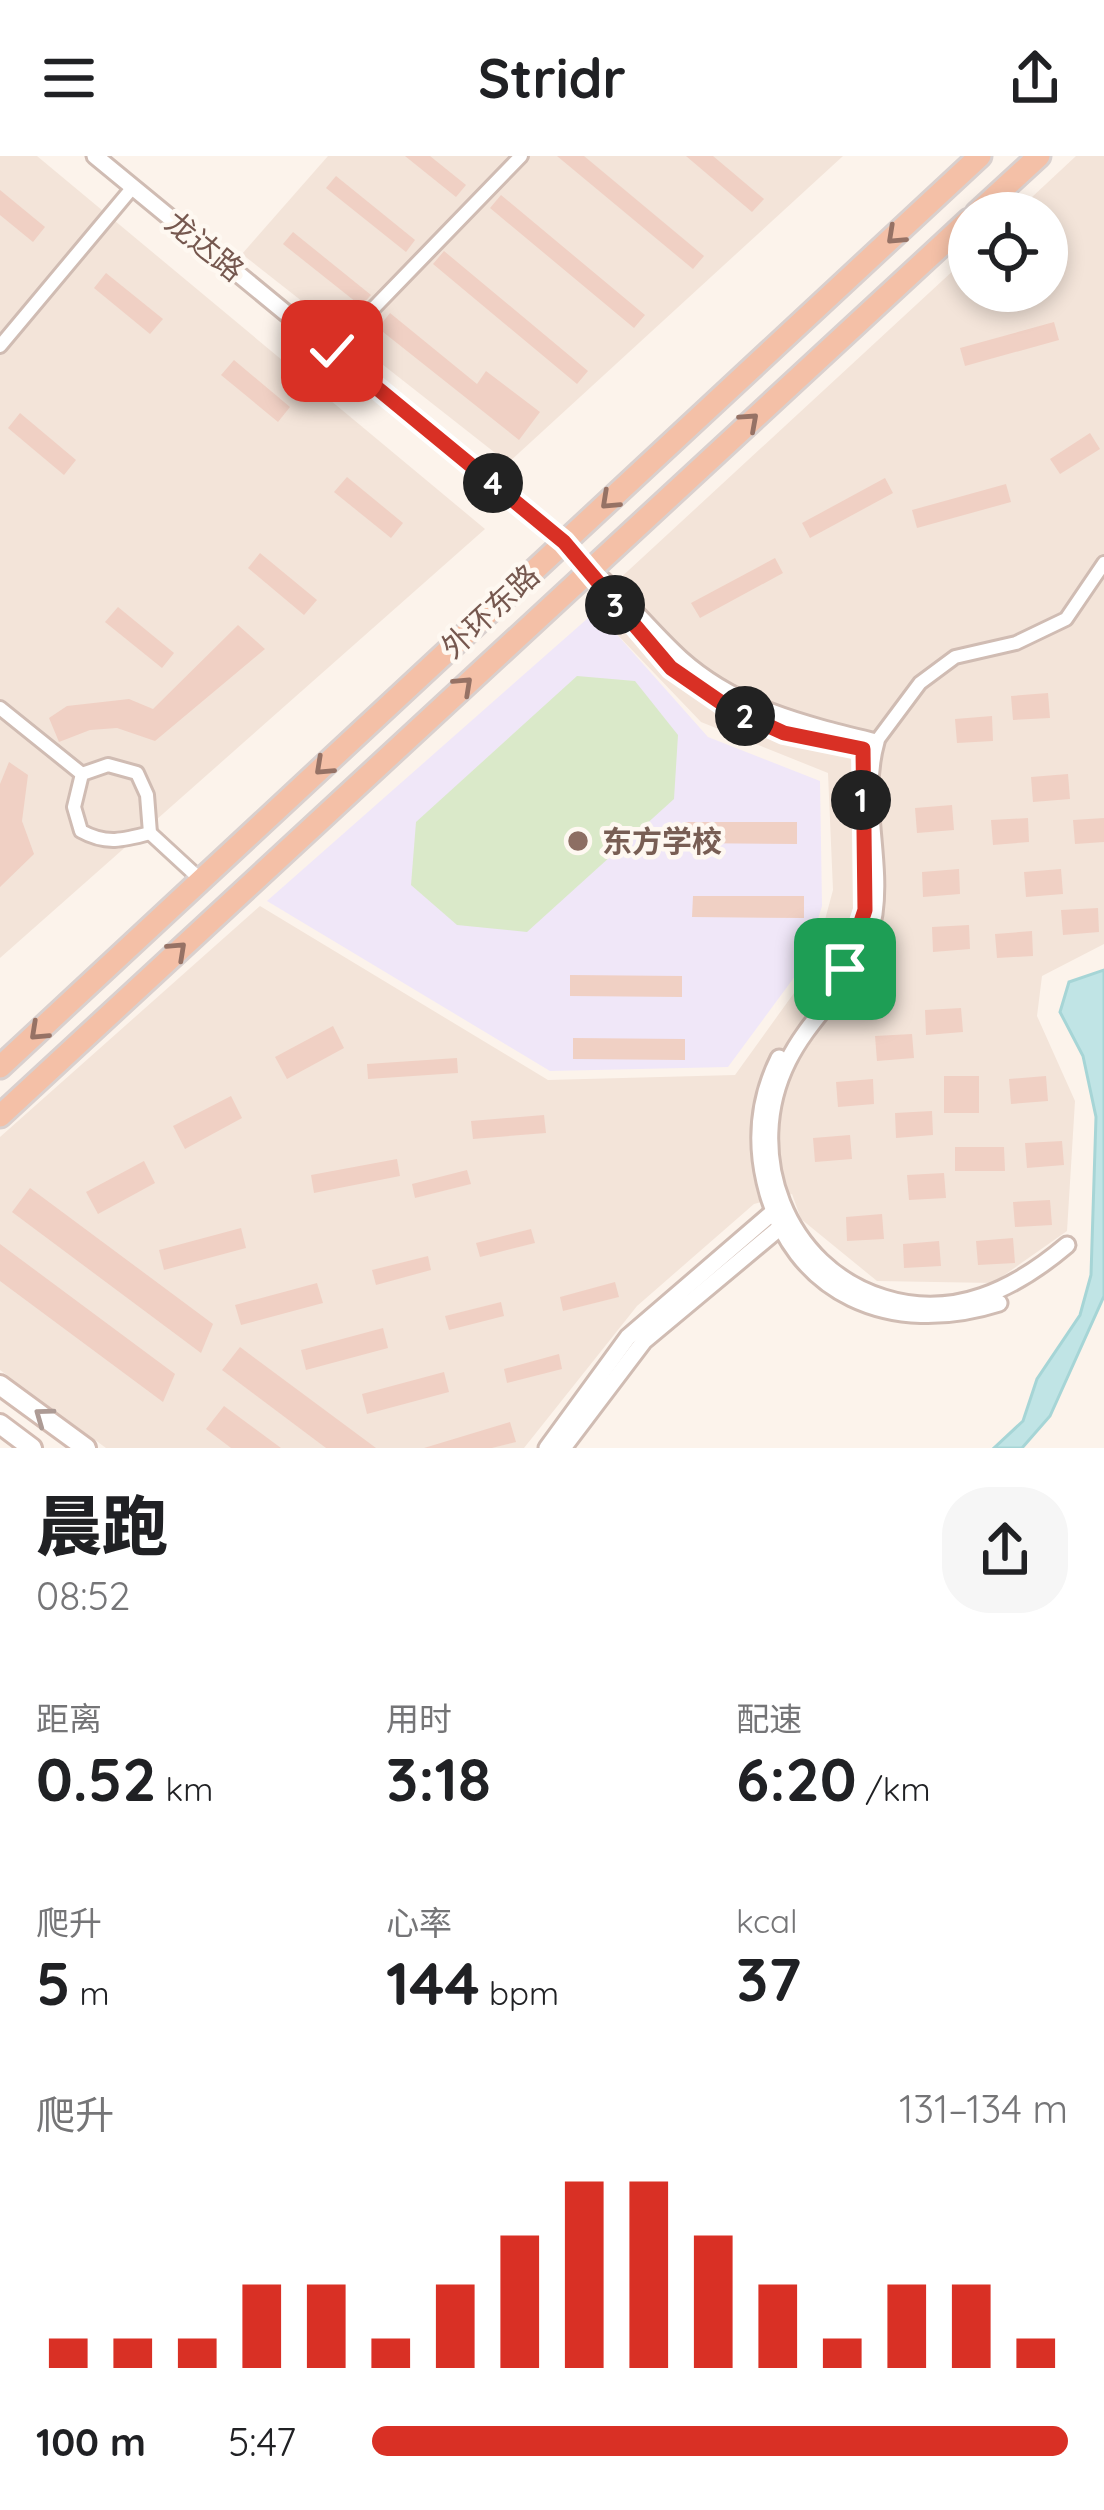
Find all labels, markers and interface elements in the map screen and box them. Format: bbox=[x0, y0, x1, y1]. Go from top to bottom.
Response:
text: Stridr bbox=[478, 44, 626, 112]
icon: menu bbox=[36, 45, 102, 111]
icon: share bbox=[1002, 45, 1068, 111]
map controls bbox=[948, 192, 1068, 312]
button: locate bbox=[948, 192, 1068, 312]
street label: 龙达路 bbox=[158, 203, 252, 289]
one-way arrow bbox=[887, 221, 908, 243]
pin bbox=[281, 300, 383, 402]
icon: check bbox=[299, 318, 365, 384]
one-way arrow bbox=[737, 413, 758, 435]
pin: 4 bbox=[463, 453, 523, 513]
text: 4 bbox=[483, 462, 503, 503]
one-way arrow bbox=[601, 487, 622, 508]
street label: 外环东路 bbox=[433, 556, 547, 666]
pin: 3 bbox=[585, 575, 645, 635]
text: 3 bbox=[606, 584, 624, 625]
one-way arrow bbox=[450, 678, 471, 699]
pin: 2 bbox=[715, 686, 775, 746]
text: 2 bbox=[736, 695, 754, 736]
one-way arrow bbox=[316, 752, 337, 774]
pin: 1 bbox=[831, 770, 891, 830]
text: 1 bbox=[855, 779, 867, 820]
place label: 东方学校 bbox=[602, 822, 722, 860]
marker: 东方学校 bbox=[565, 828, 591, 854]
pin bbox=[794, 918, 896, 1020]
icon: arrive bbox=[812, 936, 878, 1002]
one-way arrow bbox=[164, 943, 186, 965]
one-way arrow bbox=[30, 1018, 51, 1040]
one-way arrow bbox=[35, 1409, 56, 1431]
text: 晨跑 bbox=[36, 1484, 168, 1567]
button: share bbox=[942, 1487, 1068, 1613]
text: 08:52 bbox=[36, 1571, 130, 1620]
text: 距离 bbox=[36, 1698, 102, 1739]
text: 用时 bbox=[386, 1698, 452, 1739]
text: 配速 bbox=[736, 1698, 802, 1739]
text: 0.52 bbox=[36, 1741, 156, 1816]
text: 3:18 bbox=[386, 1741, 491, 1816]
text: 6:20 bbox=[736, 1741, 857, 1816]
text: km bbox=[156, 1768, 213, 1809]
text: /km bbox=[857, 1768, 931, 1809]
text: kcal bbox=[736, 1900, 798, 1941]
text: 爬升 bbox=[36, 1902, 102, 1943]
text: 心率 bbox=[386, 1902, 452, 1943]
text: 37 bbox=[736, 1941, 801, 2016]
text: 5 bbox=[36, 1945, 71, 2020]
text: 144 bbox=[386, 1945, 480, 2020]
text: m bbox=[71, 1972, 110, 2013]
text: bpm bbox=[480, 1972, 559, 2013]
text: 131–134 m bbox=[899, 2084, 1068, 2133]
text: 爬升 bbox=[36, 2090, 114, 2139]
text: 100 m bbox=[36, 2417, 146, 2466]
text: 5:47 bbox=[228, 2417, 296, 2466]

